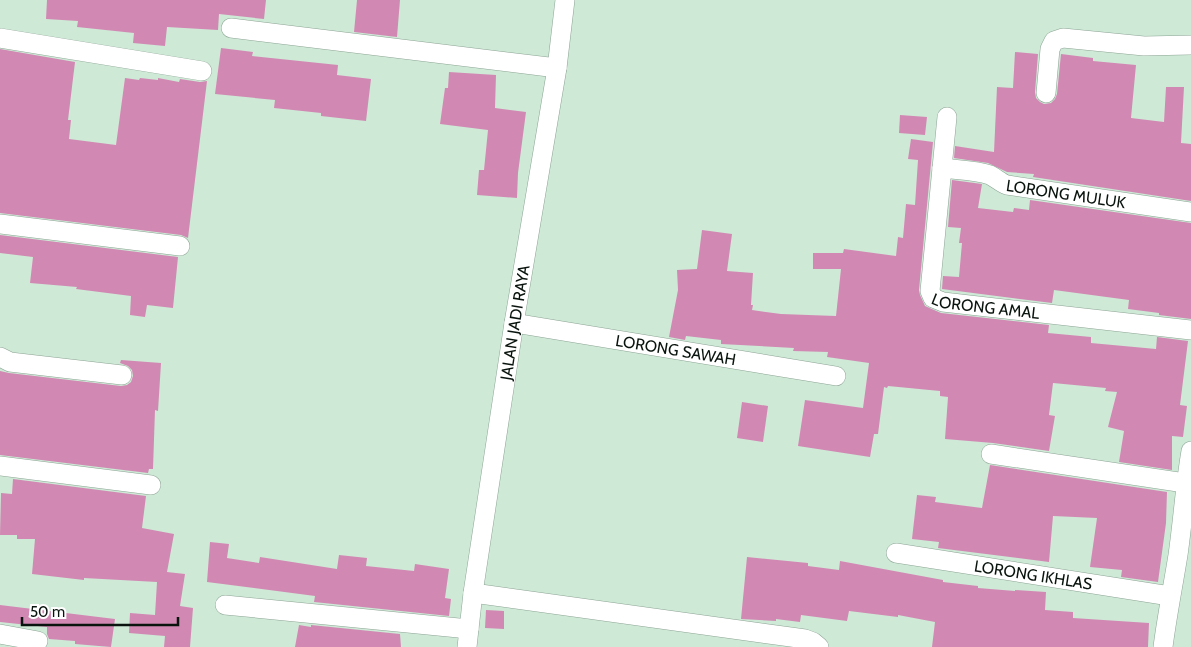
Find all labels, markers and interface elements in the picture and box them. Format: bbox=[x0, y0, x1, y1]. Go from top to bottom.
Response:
street label: LORONG MULUK bbox=[1005, 176, 1127, 212]
street label: JALAN JADI RAYA bbox=[496, 263, 533, 382]
street label: LORONG AMAL bbox=[929, 289, 1040, 322]
street label: LORONG SAWAH bbox=[614, 330, 738, 369]
street label: LORONG IKHLAS bbox=[973, 556, 1094, 593]
scale bar bbox=[22, 594, 179, 626]
text: 50 m bbox=[30, 603, 65, 621]

